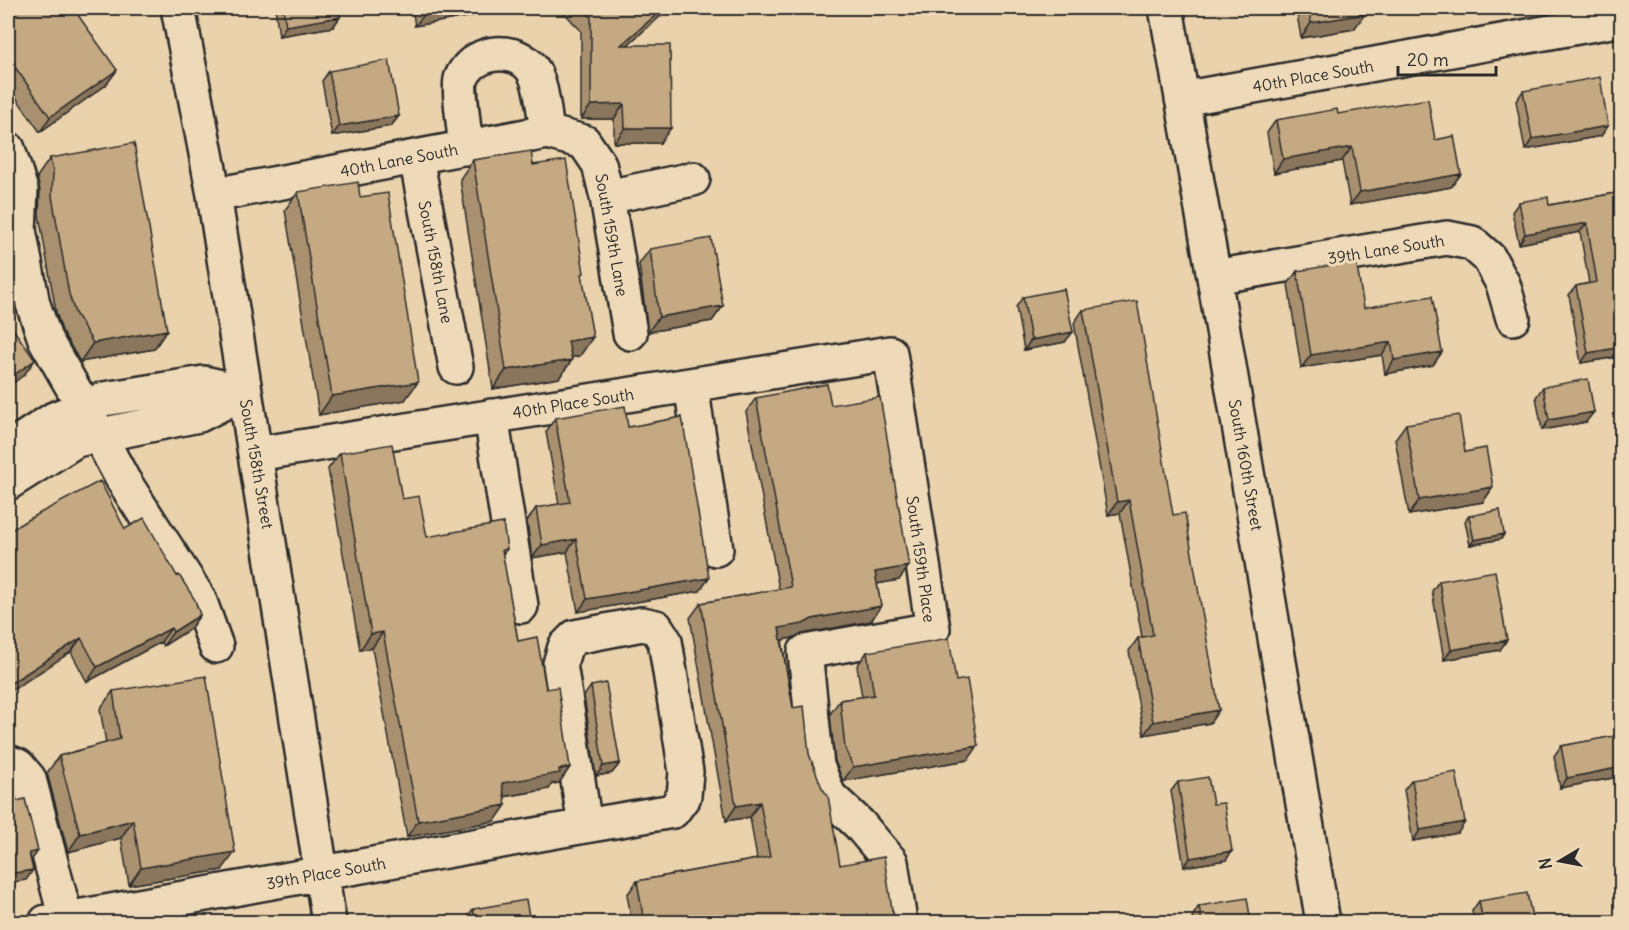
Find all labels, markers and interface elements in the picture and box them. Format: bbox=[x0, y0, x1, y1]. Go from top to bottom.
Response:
scale bar bbox=[1398, 39, 1496, 77]
text: 20 m bbox=[1407, 48, 1449, 71]
street label: 40th Place South bbox=[1251, 56, 1375, 96]
street label: 40th Lane South bbox=[338, 139, 460, 181]
street label: South 159th Lane bbox=[591, 172, 633, 298]
street label: South 158th Lane bbox=[414, 199, 458, 325]
street label: 39th Lane South bbox=[1326, 230, 1446, 268]
street label: 40th Place South bbox=[511, 384, 635, 422]
street label: South 158th Street bbox=[236, 397, 278, 531]
street label: South 160th Street bbox=[1225, 398, 1267, 533]
street label: South 159th Place bbox=[902, 494, 940, 624]
north arrow bbox=[1530, 831, 1590, 891]
street label: 39th Place South bbox=[265, 853, 387, 893]
text: N bbox=[1534, 856, 1556, 871]

